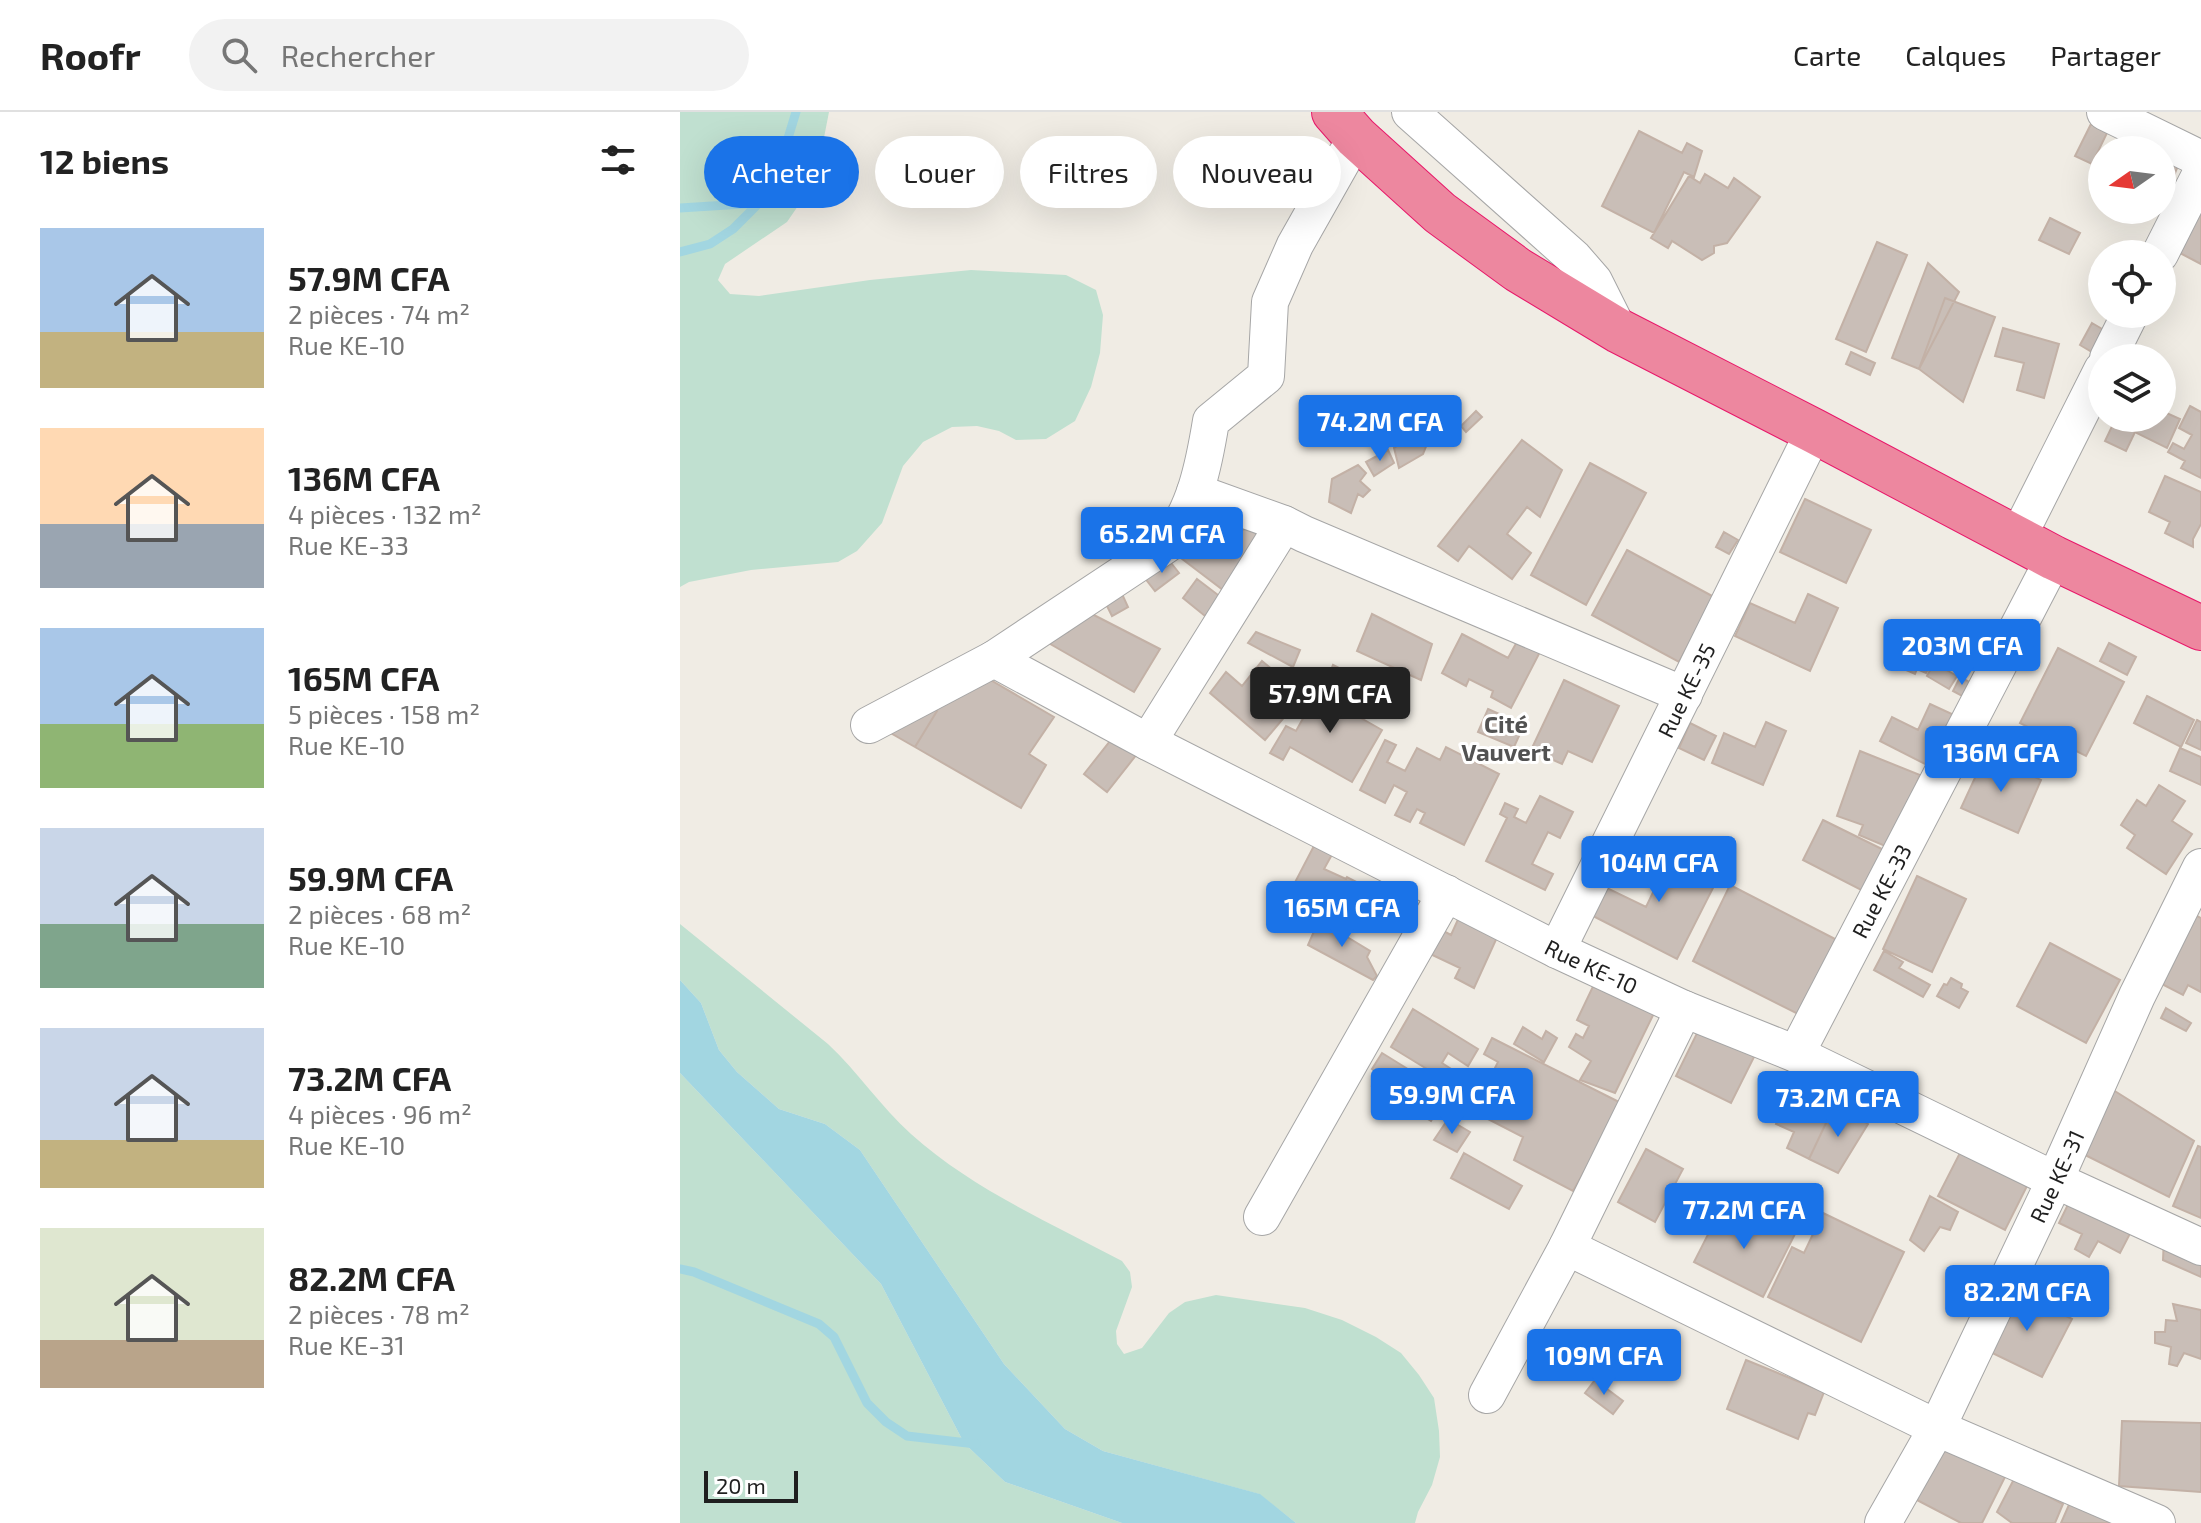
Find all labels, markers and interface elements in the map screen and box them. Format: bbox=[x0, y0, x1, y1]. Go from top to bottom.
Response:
search box bbox=[189, 19, 749, 91]
text: Roofr bbox=[40, 32, 141, 78]
icon: search bbox=[217, 33, 261, 77]
text: Rechercher bbox=[281, 37, 435, 73]
text: Carte bbox=[1793, 38, 1861, 72]
text: Calques bbox=[1905, 38, 2006, 72]
text: Partager bbox=[2050, 38, 2161, 72]
chip: Acheter bbox=[704, 136, 859, 208]
chip: Louer bbox=[875, 136, 1004, 208]
chip: Filtres bbox=[1020, 136, 1157, 208]
chip: Nouveau bbox=[1173, 136, 1341, 208]
north arrow bbox=[2088, 136, 2176, 224]
map controls bbox=[2088, 136, 2176, 432]
icon: filters bbox=[596, 138, 640, 182]
text: 12 biens bbox=[40, 140, 169, 181]
button: locate bbox=[2088, 240, 2176, 328]
text: 57.9M CFA bbox=[288, 257, 450, 298]
icon: home bbox=[104, 260, 200, 356]
text: 2 pièces · 74 m² bbox=[288, 298, 470, 329]
text: Rue KE-10 bbox=[288, 329, 405, 360]
button: layers bbox=[2088, 344, 2176, 432]
pin: 74.2M CFA bbox=[1288, 395, 1472, 463]
text: 74.2M CFA bbox=[1317, 405, 1443, 436]
text: 136M CFA bbox=[288, 457, 440, 498]
icon: home bbox=[104, 460, 200, 556]
text: 4 pièces · 132 m² bbox=[288, 498, 481, 529]
pin: 65.2M CFA bbox=[1070, 507, 1254, 575]
text: 65.2M CFA bbox=[1099, 517, 1225, 548]
text: Rue KE-33 bbox=[288, 529, 409, 560]
pin: 203M CFA bbox=[1879, 619, 2045, 687]
text: 203M CFA bbox=[1901, 629, 2023, 660]
street label: Rue KE-35 bbox=[1651, 639, 1720, 742]
text: 165M CFA bbox=[288, 657, 440, 698]
icon: home bbox=[104, 660, 200, 756]
pin: 57.9M CFA bbox=[1238, 667, 1422, 735]
text: 57.9M CFA bbox=[1268, 677, 1392, 708]
text: 5 pièces · 158 m² bbox=[288, 698, 480, 729]
district label: Cité Vauvert bbox=[1461, 709, 1551, 766]
pin: 136M CFA bbox=[1918, 726, 2084, 794]
text: Rue KE-10 bbox=[288, 729, 405, 760]
text: 136M CFA bbox=[1943, 736, 2059, 767]
pin: 104M CFA bbox=[1576, 836, 1742, 904]
street label: Rue KE-33 bbox=[1846, 839, 1916, 942]
text: 104M CFA bbox=[1599, 846, 1719, 877]
text: 59.9M CFA bbox=[288, 857, 453, 898]
icon: home bbox=[104, 860, 200, 956]
pin: 165M CFA bbox=[1259, 881, 1425, 949]
text: 165M CFA bbox=[1284, 891, 1400, 922]
text: 2 pièces · 68 m² bbox=[288, 898, 471, 929]
text: Rue KE-10 bbox=[288, 929, 405, 960]
street label: Rue KE-10 bbox=[1541, 933, 1642, 999]
text: 73.2M CFA bbox=[288, 1057, 451, 1098]
icon: home bbox=[104, 1060, 200, 1156]
pin: 59.9M CFA bbox=[1360, 1068, 1544, 1136]
pin: 73.2M CFA bbox=[1746, 1071, 1930, 1139]
text: 59.9M CFA bbox=[1389, 1078, 1515, 1109]
text: 73.2M CFA bbox=[1776, 1081, 1900, 1112]
text: 4 pièces · 96 m² bbox=[288, 1098, 472, 1129]
street label: Rue KE-31 bbox=[2024, 1126, 2089, 1227]
text: Rue KE-10 bbox=[288, 1129, 405, 1160]
pin: 77.2M CFA bbox=[1652, 1183, 1836, 1251]
text: 77.2M CFA bbox=[1683, 1193, 1805, 1224]
text: 82.2M CFA bbox=[288, 1257, 455, 1298]
icon: home bbox=[104, 1260, 200, 1356]
pin: 82.2M CFA bbox=[1935, 1265, 2119, 1333]
text: 82.2M CFA bbox=[1963, 1275, 2091, 1306]
text: 2 pièces · 78 m² bbox=[288, 1298, 470, 1329]
text: Rue KE-31 bbox=[288, 1329, 405, 1360]
pin: 109M CFA bbox=[1521, 1329, 1687, 1397]
text: 109M CFA bbox=[1545, 1339, 1663, 1370]
scale bar bbox=[704, 1467, 798, 1503]
text: 20 m bbox=[716, 1472, 766, 1498]

